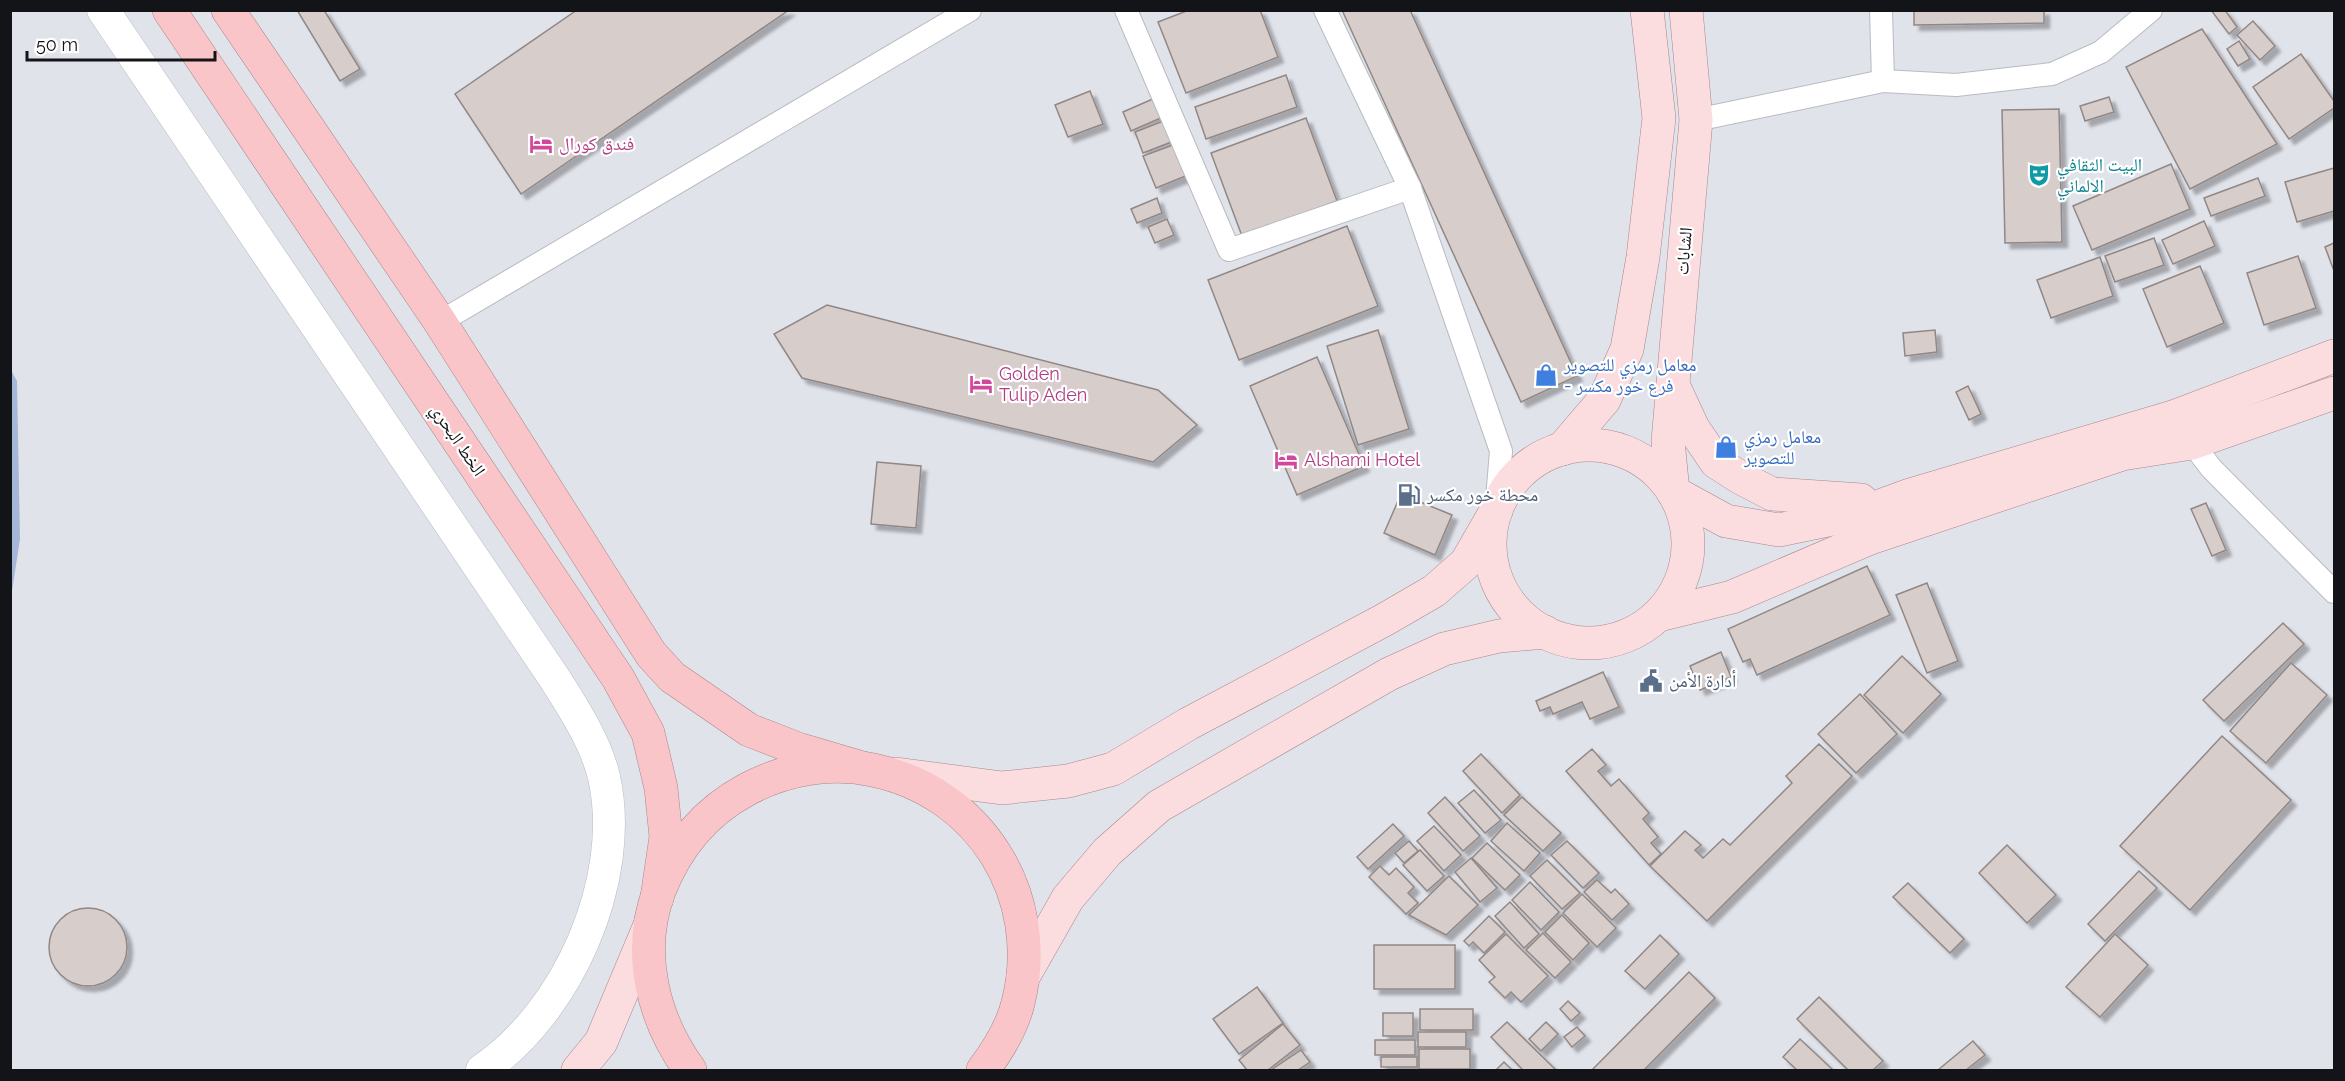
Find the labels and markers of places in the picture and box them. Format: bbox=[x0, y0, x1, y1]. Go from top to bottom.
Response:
hotel icon: فندق كورال bbox=[528, 131, 554, 157]
place label: فندق كورال bbox=[559, 133, 634, 155]
place label: البيت الثقافي الالماني bbox=[2057, 154, 2142, 201]
theatre icon: البيت الثقافي الالماني bbox=[2026, 162, 2052, 188]
place label: معامل رمزي للتصوير - فرع خور مكسر bbox=[1563, 354, 1696, 397]
shop icon: معامل رمزي للتصوير - فرع خور مكسر bbox=[1533, 362, 1559, 388]
place label: Golden Tulip Aden bbox=[999, 363, 1087, 405]
hotel icon: Golden Tulip Aden bbox=[968, 371, 994, 397]
place label: معامل رمزي للتصوير bbox=[1743, 426, 1821, 468]
shop icon: معامل رمزي للتصوير bbox=[1713, 434, 1739, 460]
hotel icon: Alshami Hotel bbox=[1273, 447, 1299, 473]
place label: Alshami Hotel bbox=[1304, 449, 1420, 470]
fuel station icon: محطة خور مكسر bbox=[1396, 482, 1422, 508]
place label: محطة خور مكسر bbox=[1426, 484, 1538, 505]
public building icon: أدارة الأمن bbox=[1638, 668, 1664, 694]
place label: أدارة الأمن bbox=[1669, 670, 1736, 692]

